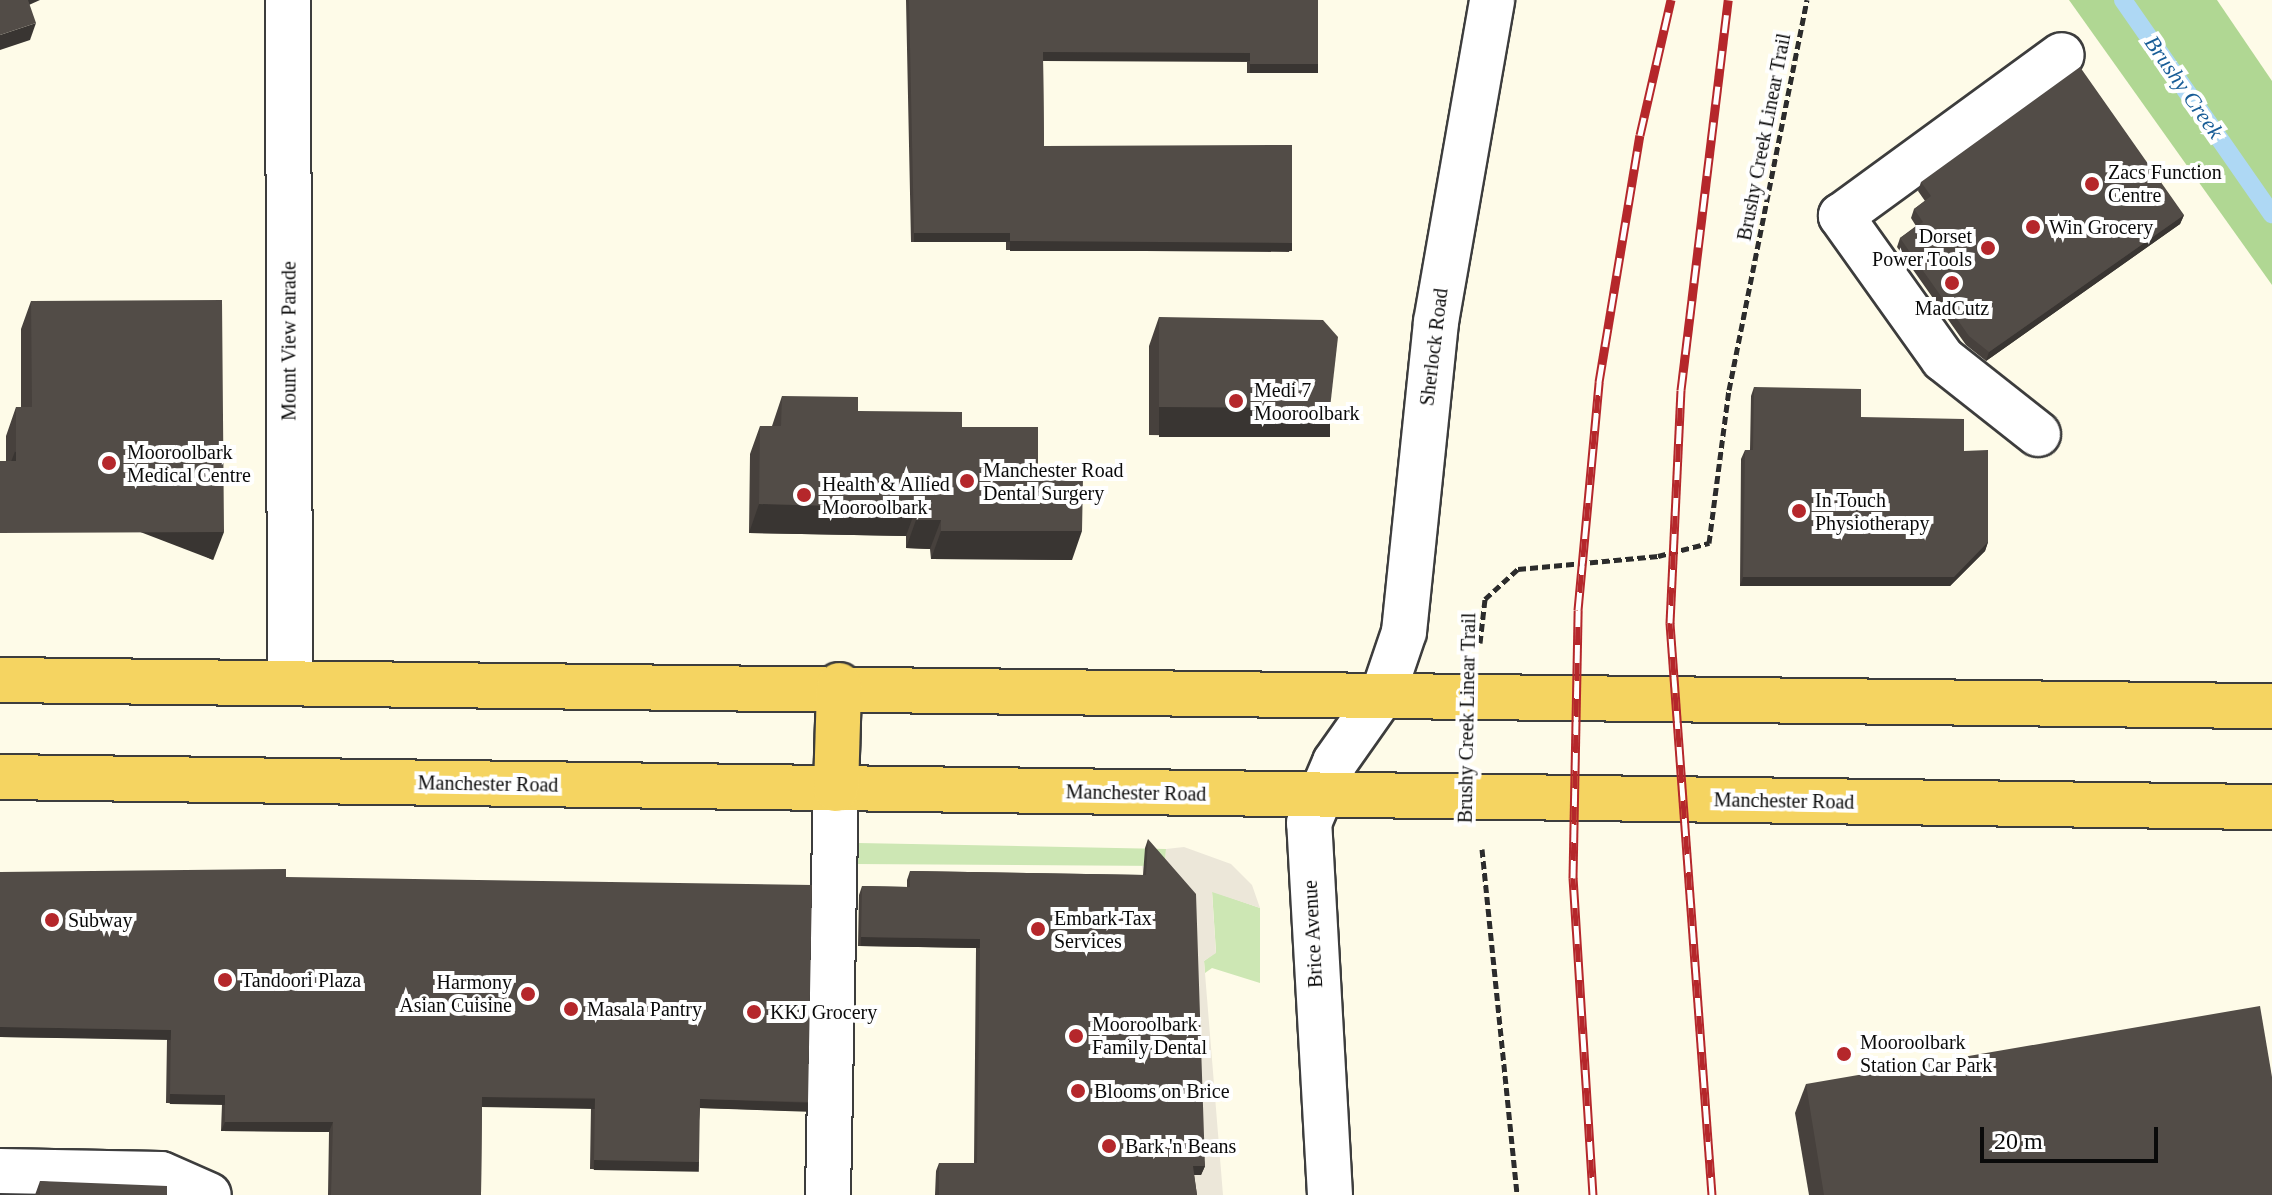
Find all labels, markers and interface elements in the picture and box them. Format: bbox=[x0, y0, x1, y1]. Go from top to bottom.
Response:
water label: Brushy Creek bbox=[2139, 30, 2229, 144]
street label: Brushy Creek Linear Trail bbox=[1732, 31, 1796, 243]
place label: Zacs Function Centre bbox=[2108, 160, 2222, 207]
marker: Zacs Function Centre bbox=[2083, 175, 2101, 193]
place label: Win Grocery bbox=[2049, 215, 2153, 239]
marker: Win Grocery bbox=[2024, 218, 2042, 236]
place label: Dorset Power Tools bbox=[1872, 224, 1972, 271]
marker: Dorset Power Tools bbox=[1979, 239, 1997, 257]
street label: Mount View Parade bbox=[277, 261, 301, 421]
marker: MadCutz bbox=[1943, 274, 1961, 292]
street label: Sherlock Road bbox=[1415, 287, 1453, 407]
place label: MadCutz bbox=[1915, 296, 1989, 320]
place label: Medi 7 Mooroolbark bbox=[1254, 378, 1360, 425]
marker: Medi 7 Mooroolbark bbox=[1225, 390, 1247, 412]
place label: Mooroolbark Medical Centre bbox=[127, 440, 251, 487]
marker: Mooroolbark Medical Centre bbox=[98, 452, 120, 474]
place label: Manchester Road Dental Surgery bbox=[983, 458, 1124, 505]
place label: Health & Allied Mooroolbark bbox=[822, 472, 951, 519]
marker: Manchester Road Dental Surgery bbox=[958, 472, 976, 490]
marker: Health & Allied Mooroolbark bbox=[793, 484, 815, 506]
place label: In Touch Physiotherapy bbox=[1815, 488, 1929, 535]
marker: In Touch Physiotherapy bbox=[1790, 502, 1808, 520]
street label: Brushy Creek Linear Trail bbox=[1453, 612, 1481, 824]
street label: Manchester Road bbox=[418, 771, 558, 797]
street label: Manchester Road bbox=[1066, 780, 1206, 806]
street label: Manchester Road bbox=[1714, 788, 1854, 814]
street label: Brice Avenue bbox=[1298, 879, 1328, 989]
place label: Embark Tax Services bbox=[1054, 906, 1152, 953]
place label: Subway bbox=[68, 908, 132, 932]
marker: Subway bbox=[43, 911, 61, 929]
marker: Embark Tax Services bbox=[1029, 920, 1047, 938]
place label: Tandoori Plaza bbox=[241, 968, 361, 992]
place label: Harmony Asian Cuisine bbox=[399, 970, 512, 1017]
marker: Tandoori Plaza bbox=[216, 971, 234, 989]
marker: Harmony Asian Cuisine bbox=[519, 985, 537, 1003]
place label: Masala Pantry bbox=[587, 997, 702, 1021]
marker: Masala Pantry bbox=[562, 1000, 580, 1018]
place label: KKJ Grocery bbox=[770, 1000, 877, 1024]
marker: KKJ Grocery bbox=[745, 1003, 763, 1021]
place label: Mooroolbark Family Dental bbox=[1092, 1012, 1207, 1059]
marker: Mooroolbark Family Dental bbox=[1067, 1027, 1085, 1045]
place label: Mooroolbark Station Car Park bbox=[1860, 1030, 1992, 1077]
marker: Mooroolbark Station Car Park bbox=[1835, 1045, 1853, 1063]
place label: Blooms on Brice bbox=[1094, 1079, 1230, 1103]
marker: Blooms on Brice bbox=[1069, 1082, 1087, 1100]
scale bar bbox=[1984, 1111, 2162, 1161]
text: 20 m bbox=[1994, 1128, 2043, 1154]
place label: Bark 'n Beans bbox=[1125, 1134, 1236, 1158]
marker: Bark 'n Beans bbox=[1100, 1137, 1118, 1155]

